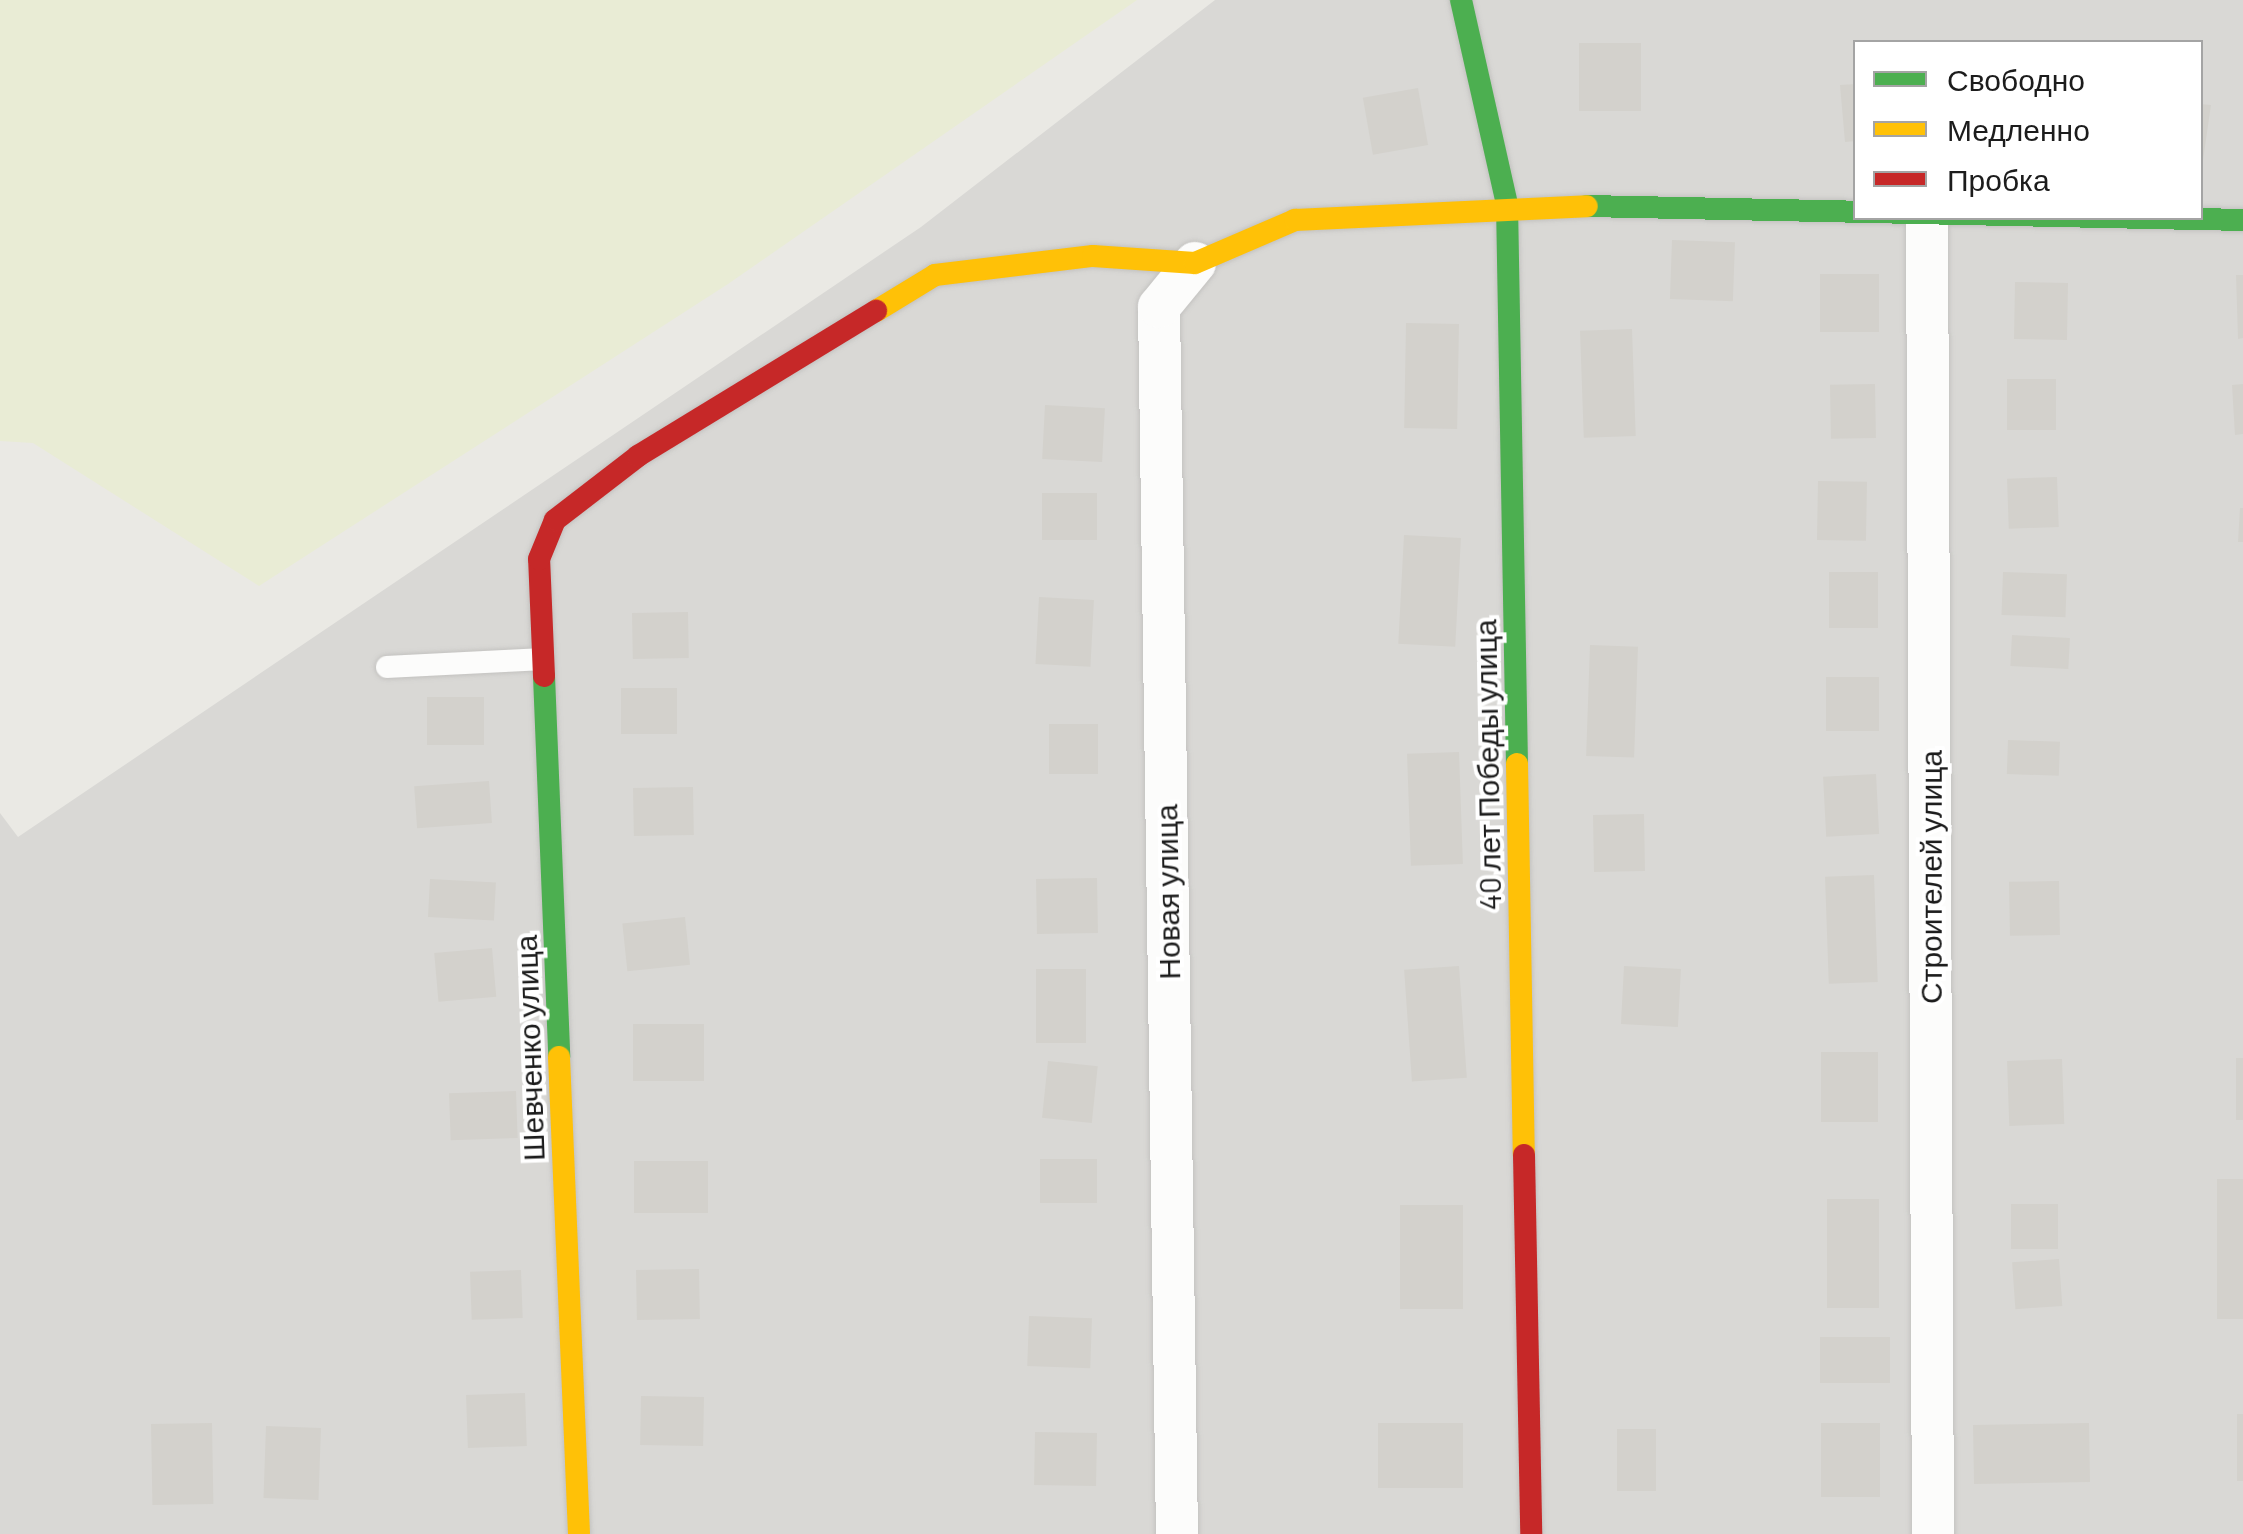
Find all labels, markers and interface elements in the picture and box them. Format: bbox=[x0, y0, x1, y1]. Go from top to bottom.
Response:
legend bbox=[1853, 40, 2203, 220]
text: Свободно bbox=[1947, 61, 2085, 97]
text: Медленно bbox=[1947, 111, 2090, 147]
text: Пробка bbox=[1947, 161, 2050, 197]
street label: 40 лет Победы улица bbox=[1466, 619, 1508, 911]
street label: Строителей улица bbox=[1912, 750, 1948, 1004]
street label: Новая улица bbox=[1147, 804, 1187, 980]
street label: Шевченко улица bbox=[507, 934, 551, 1162]

